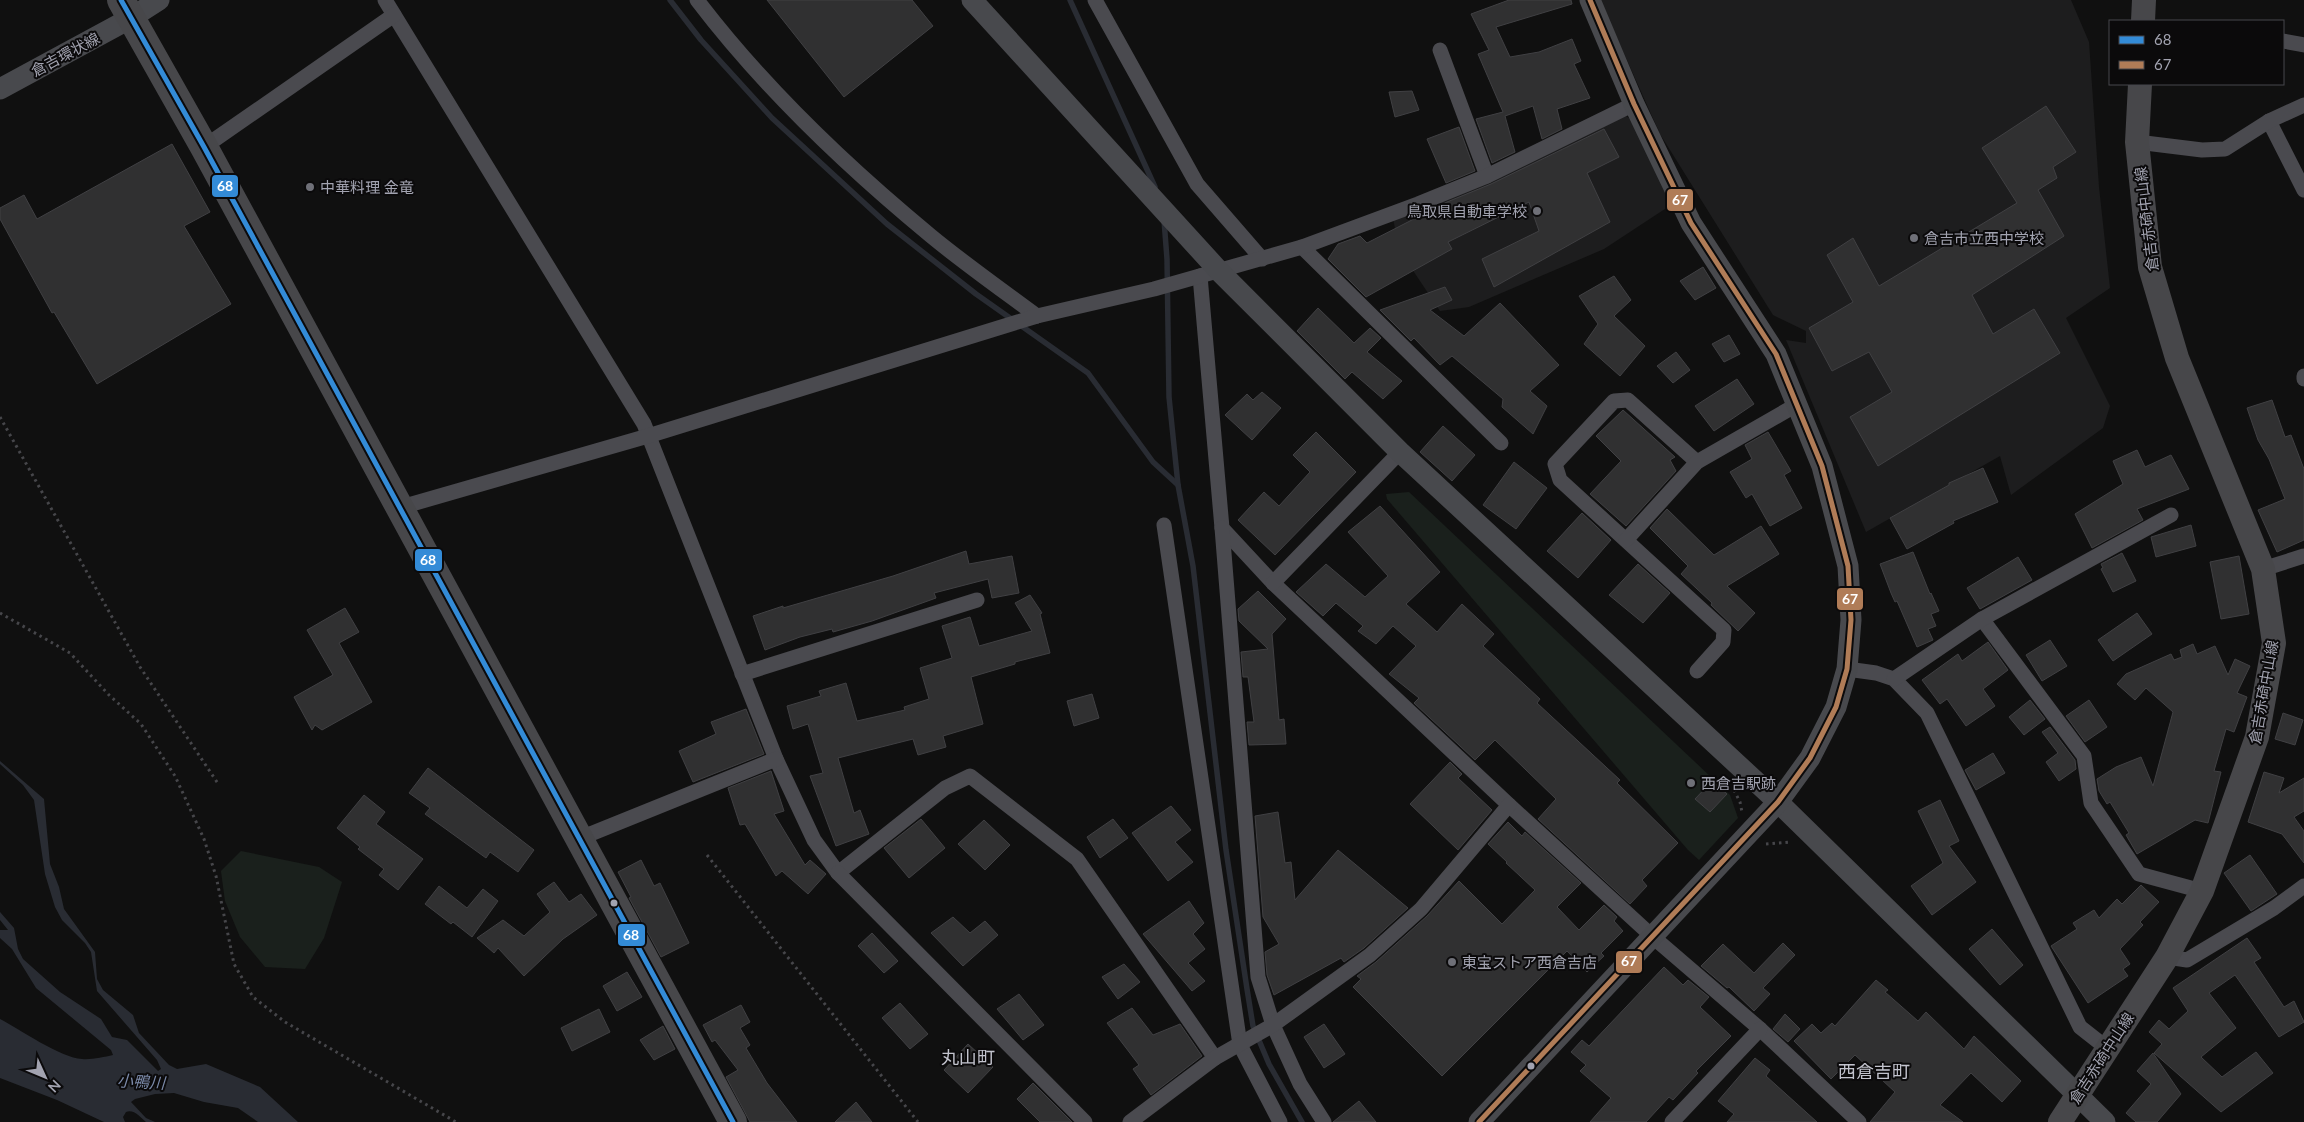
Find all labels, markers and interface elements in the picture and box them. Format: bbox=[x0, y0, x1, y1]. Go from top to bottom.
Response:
legend bbox=[2109, 20, 2284, 85]
street label: 倉吉環状線 bbox=[28, 28, 102, 80]
text: 68 bbox=[2154, 30, 2171, 48]
text: 67 bbox=[2154, 55, 2172, 73]
street label: 倉吉赤碕中山線 bbox=[2131, 166, 2161, 272]
line badge: 68 bbox=[211, 174, 239, 198]
text: 68 bbox=[217, 177, 233, 194]
place label: 中華料理 金竜 bbox=[320, 178, 414, 196]
marker: 中華料理 金竜 bbox=[304, 181, 316, 193]
line badge: 67 bbox=[1666, 188, 1694, 212]
text: 67 bbox=[1672, 191, 1688, 208]
place label: 鳥取県自動車学校 bbox=[1407, 202, 1527, 220]
marker: 鳥取県自動車学校 bbox=[1531, 205, 1543, 217]
place label: 倉吉市立西中学校 bbox=[1924, 229, 2044, 247]
marker: 倉吉市立西中学校 bbox=[1908, 232, 1920, 244]
line badge: 68 bbox=[414, 548, 443, 572]
text: 68 bbox=[420, 551, 436, 568]
line badge: 67 bbox=[1836, 587, 1864, 611]
text: 67 bbox=[1842, 590, 1858, 607]
street label: 倉吉赤碕中山線 bbox=[2245, 639, 2281, 745]
place label: 西倉吉駅跡 bbox=[1701, 774, 1776, 792]
marker: 西倉吉駅跡 bbox=[1685, 777, 1697, 789]
unlabelled marker bbox=[609, 898, 619, 908]
line badge: 68 bbox=[617, 923, 646, 947]
text: 68 bbox=[623, 926, 639, 943]
line badge: 67 bbox=[1615, 950, 1643, 974]
text: 67 bbox=[1621, 952, 1637, 969]
place label: 東宝ストア西倉吉店 bbox=[1462, 953, 1597, 971]
marker: 東宝ストア西倉吉店 bbox=[1446, 956, 1458, 968]
street label: 倉吉赤碕中山線 bbox=[2065, 1009, 2137, 1107]
district label: 丸山町 bbox=[941, 1046, 995, 1068]
north arrow bbox=[20, 1052, 70, 1102]
district label: 西倉吉町 bbox=[1838, 1060, 1910, 1082]
unlabelled marker bbox=[1526, 1061, 1536, 1071]
water label: 小鴨川 bbox=[117, 1070, 167, 1092]
text: N bbox=[45, 1077, 65, 1096]

